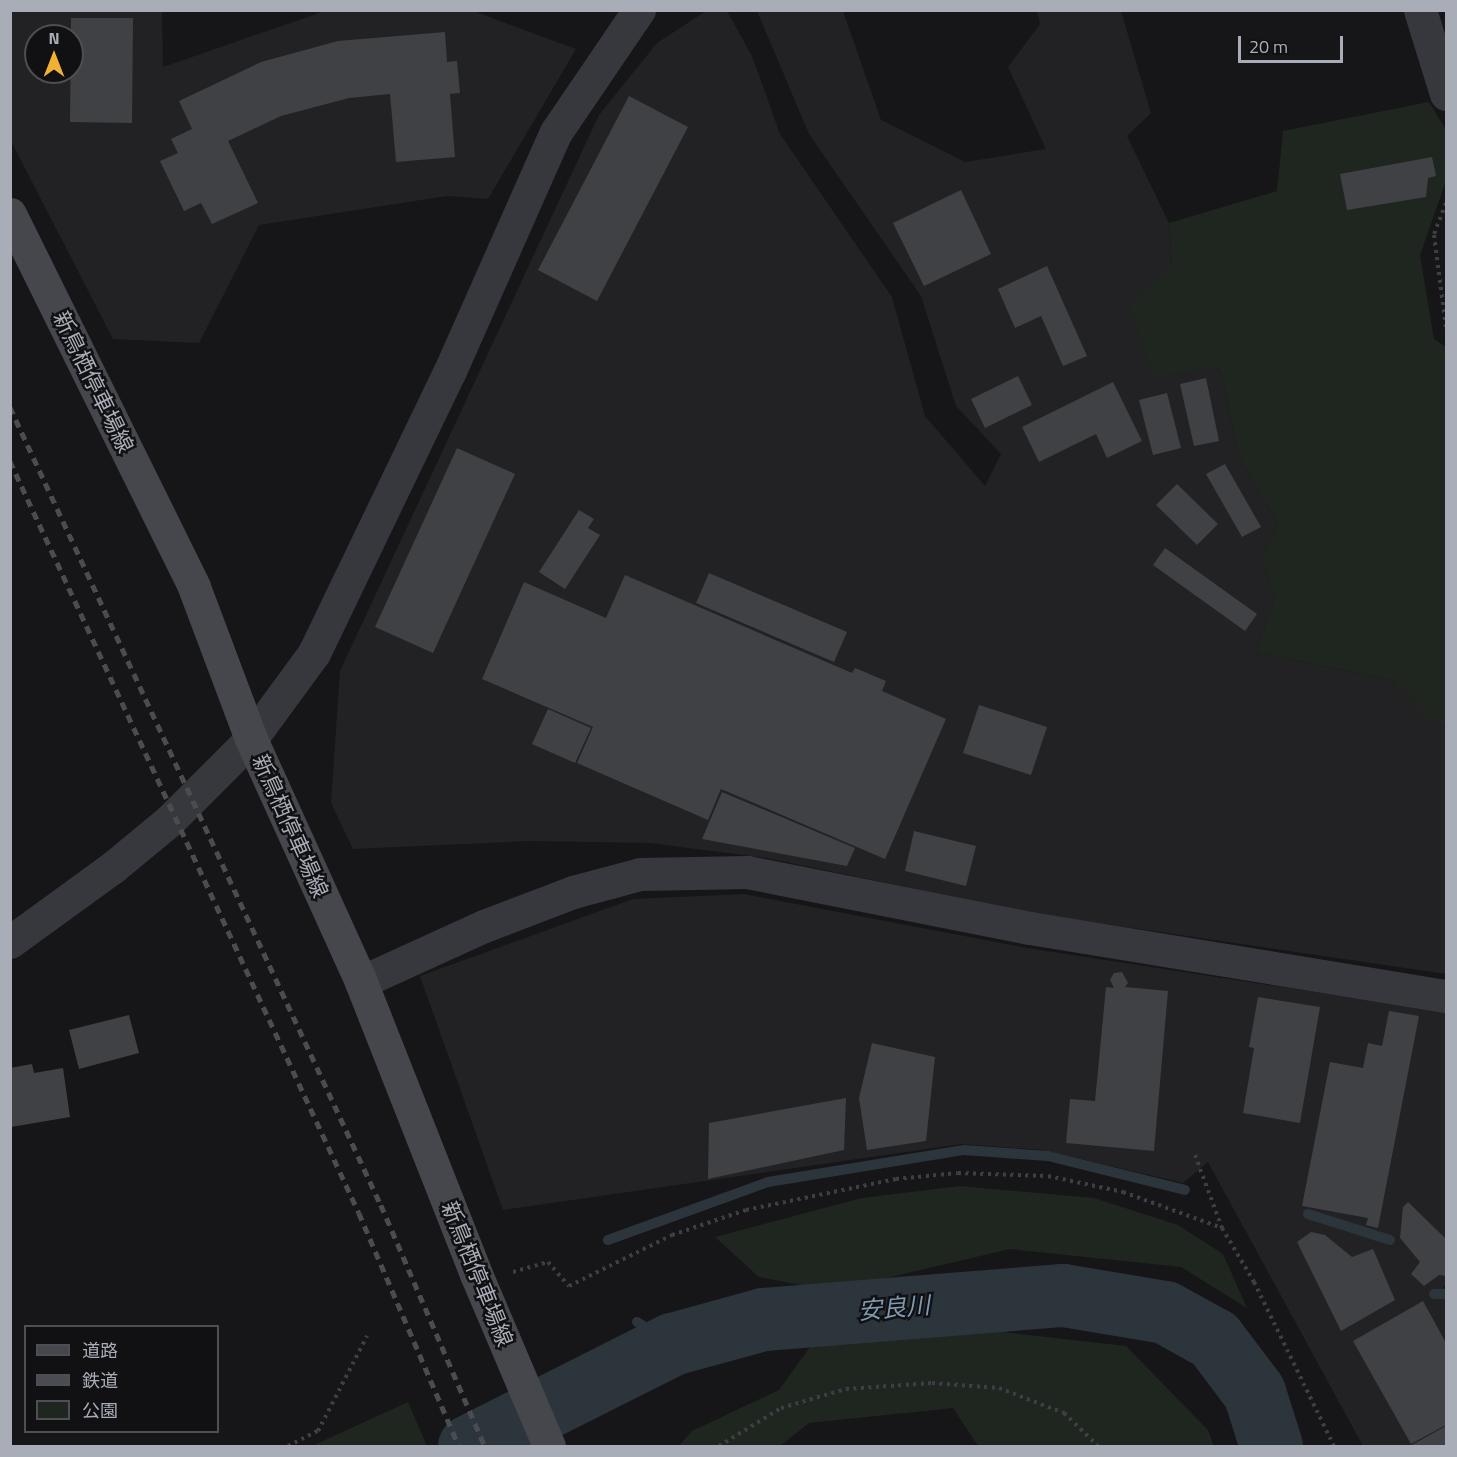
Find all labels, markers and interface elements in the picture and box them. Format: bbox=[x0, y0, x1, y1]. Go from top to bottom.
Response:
north arrow bbox=[24, 24, 84, 84]
scale bar bbox=[1241, 24, 1346, 62]
text: N bbox=[48, 26, 60, 50]
text: 20 m bbox=[1249, 33, 1288, 60]
street label: 新鳥栖停車場線 bbox=[47, 307, 139, 457]
street label: 新鳥栖停車場線 bbox=[247, 750, 333, 902]
street label: 新鳥栖停車場線 bbox=[436, 1198, 518, 1350]
water label: 安良川 bbox=[857, 1291, 931, 1325]
legend bbox=[24, 1325, 219, 1433]
text: 道路 bbox=[82, 1337, 118, 1364]
text: 鉄道 bbox=[82, 1367, 118, 1394]
text: 公園 bbox=[82, 1397, 118, 1424]

